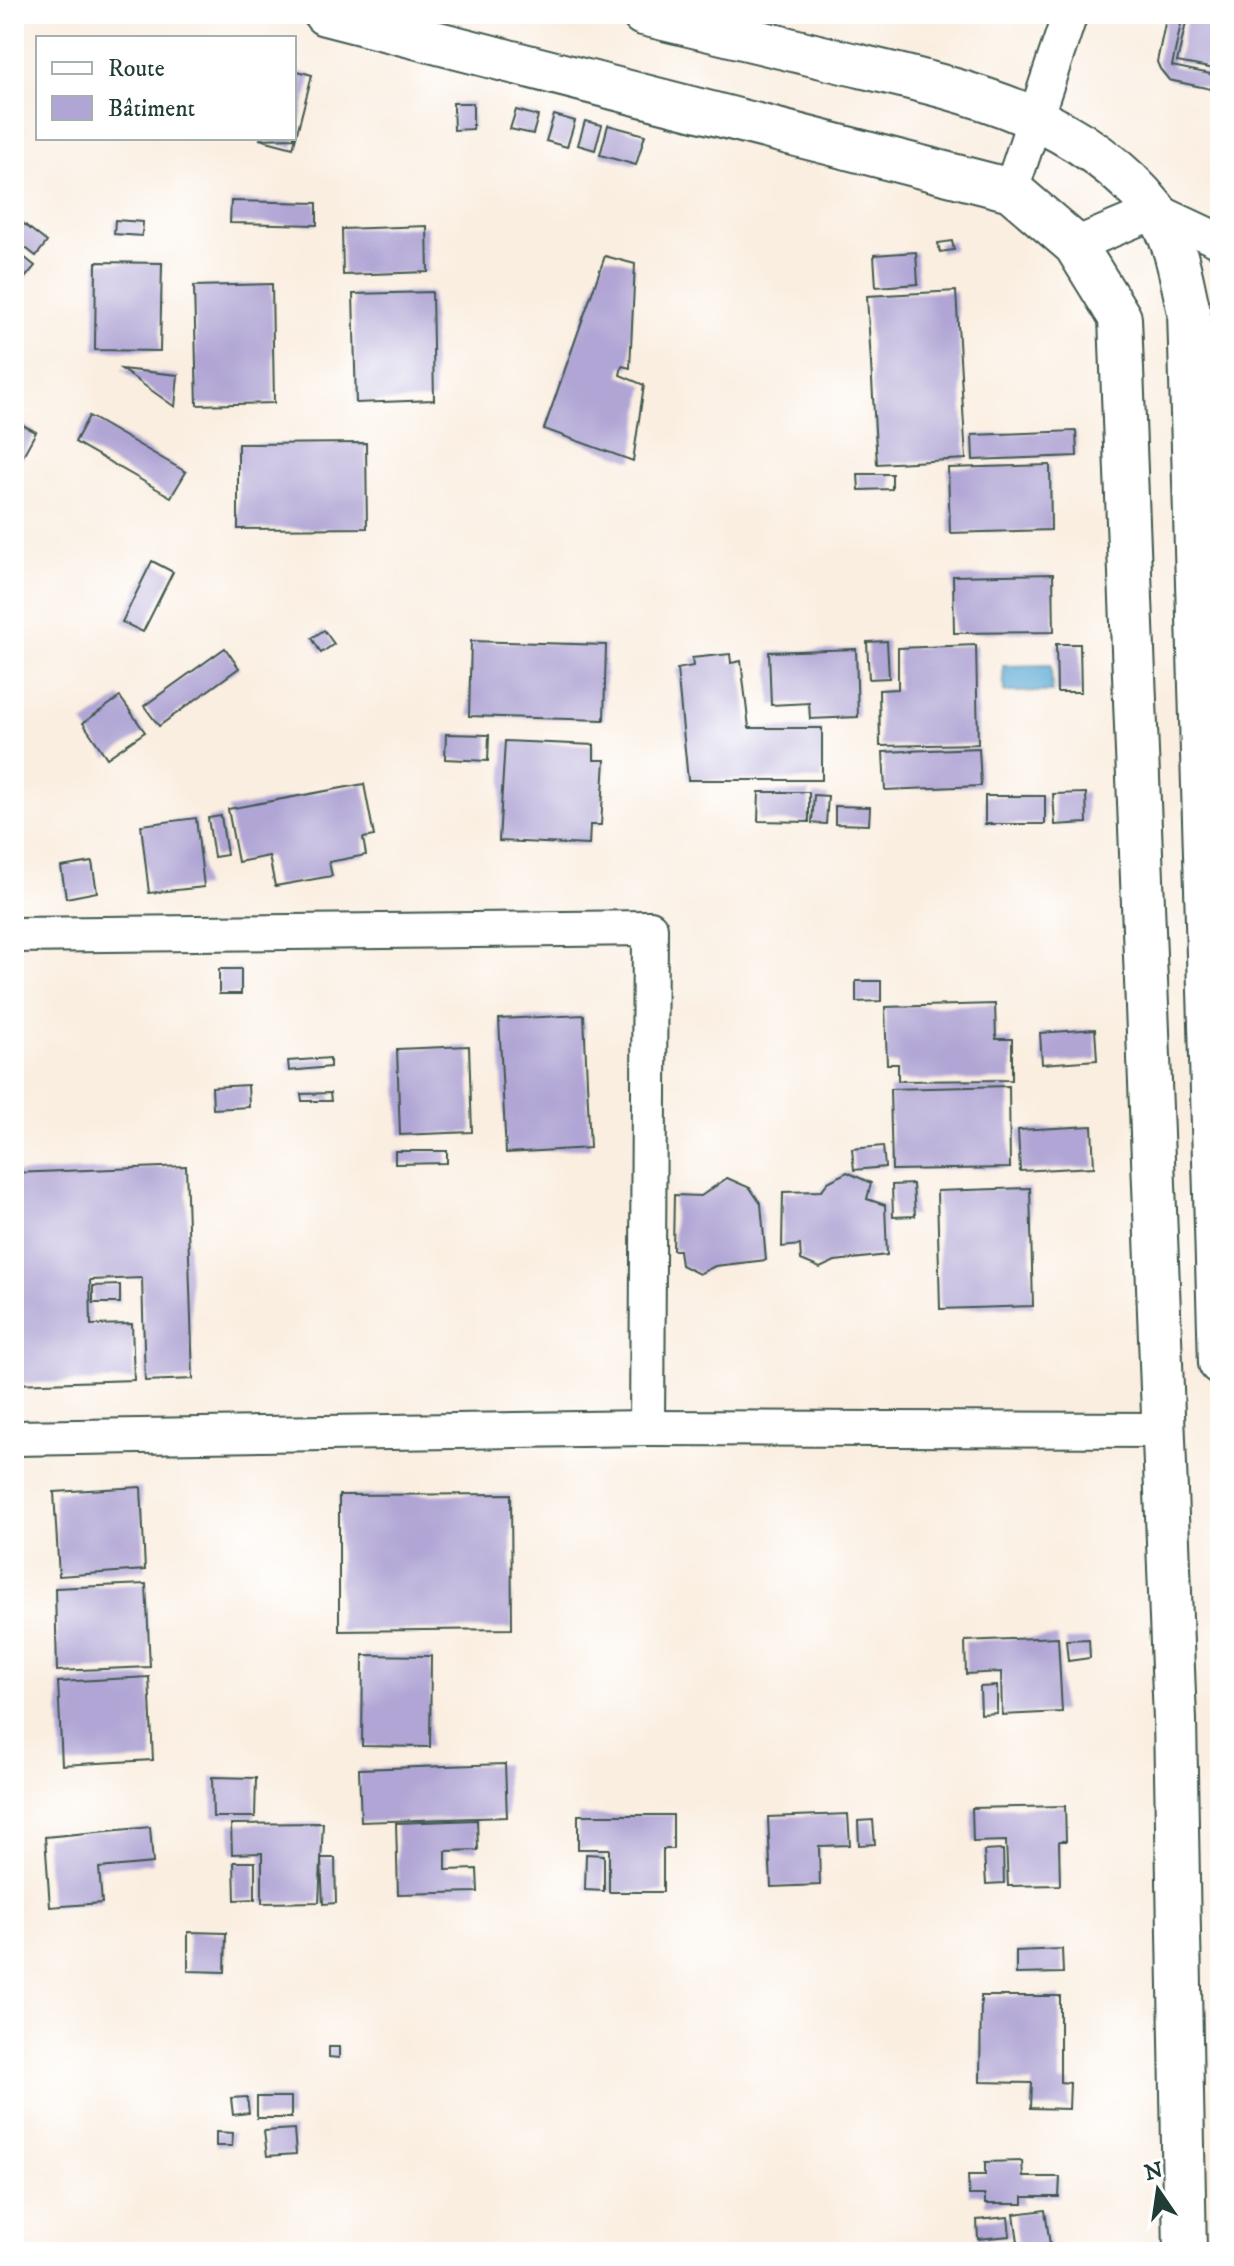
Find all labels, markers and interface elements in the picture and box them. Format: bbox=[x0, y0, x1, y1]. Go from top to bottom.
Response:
legend bbox=[36, 36, 296, 140]
text: Route bbox=[108, 54, 165, 84]
text: Bâtiment bbox=[108, 94, 196, 124]
north arrow bbox=[1118, 2150, 1198, 2230]
text: N bbox=[1142, 2157, 1166, 2187]

